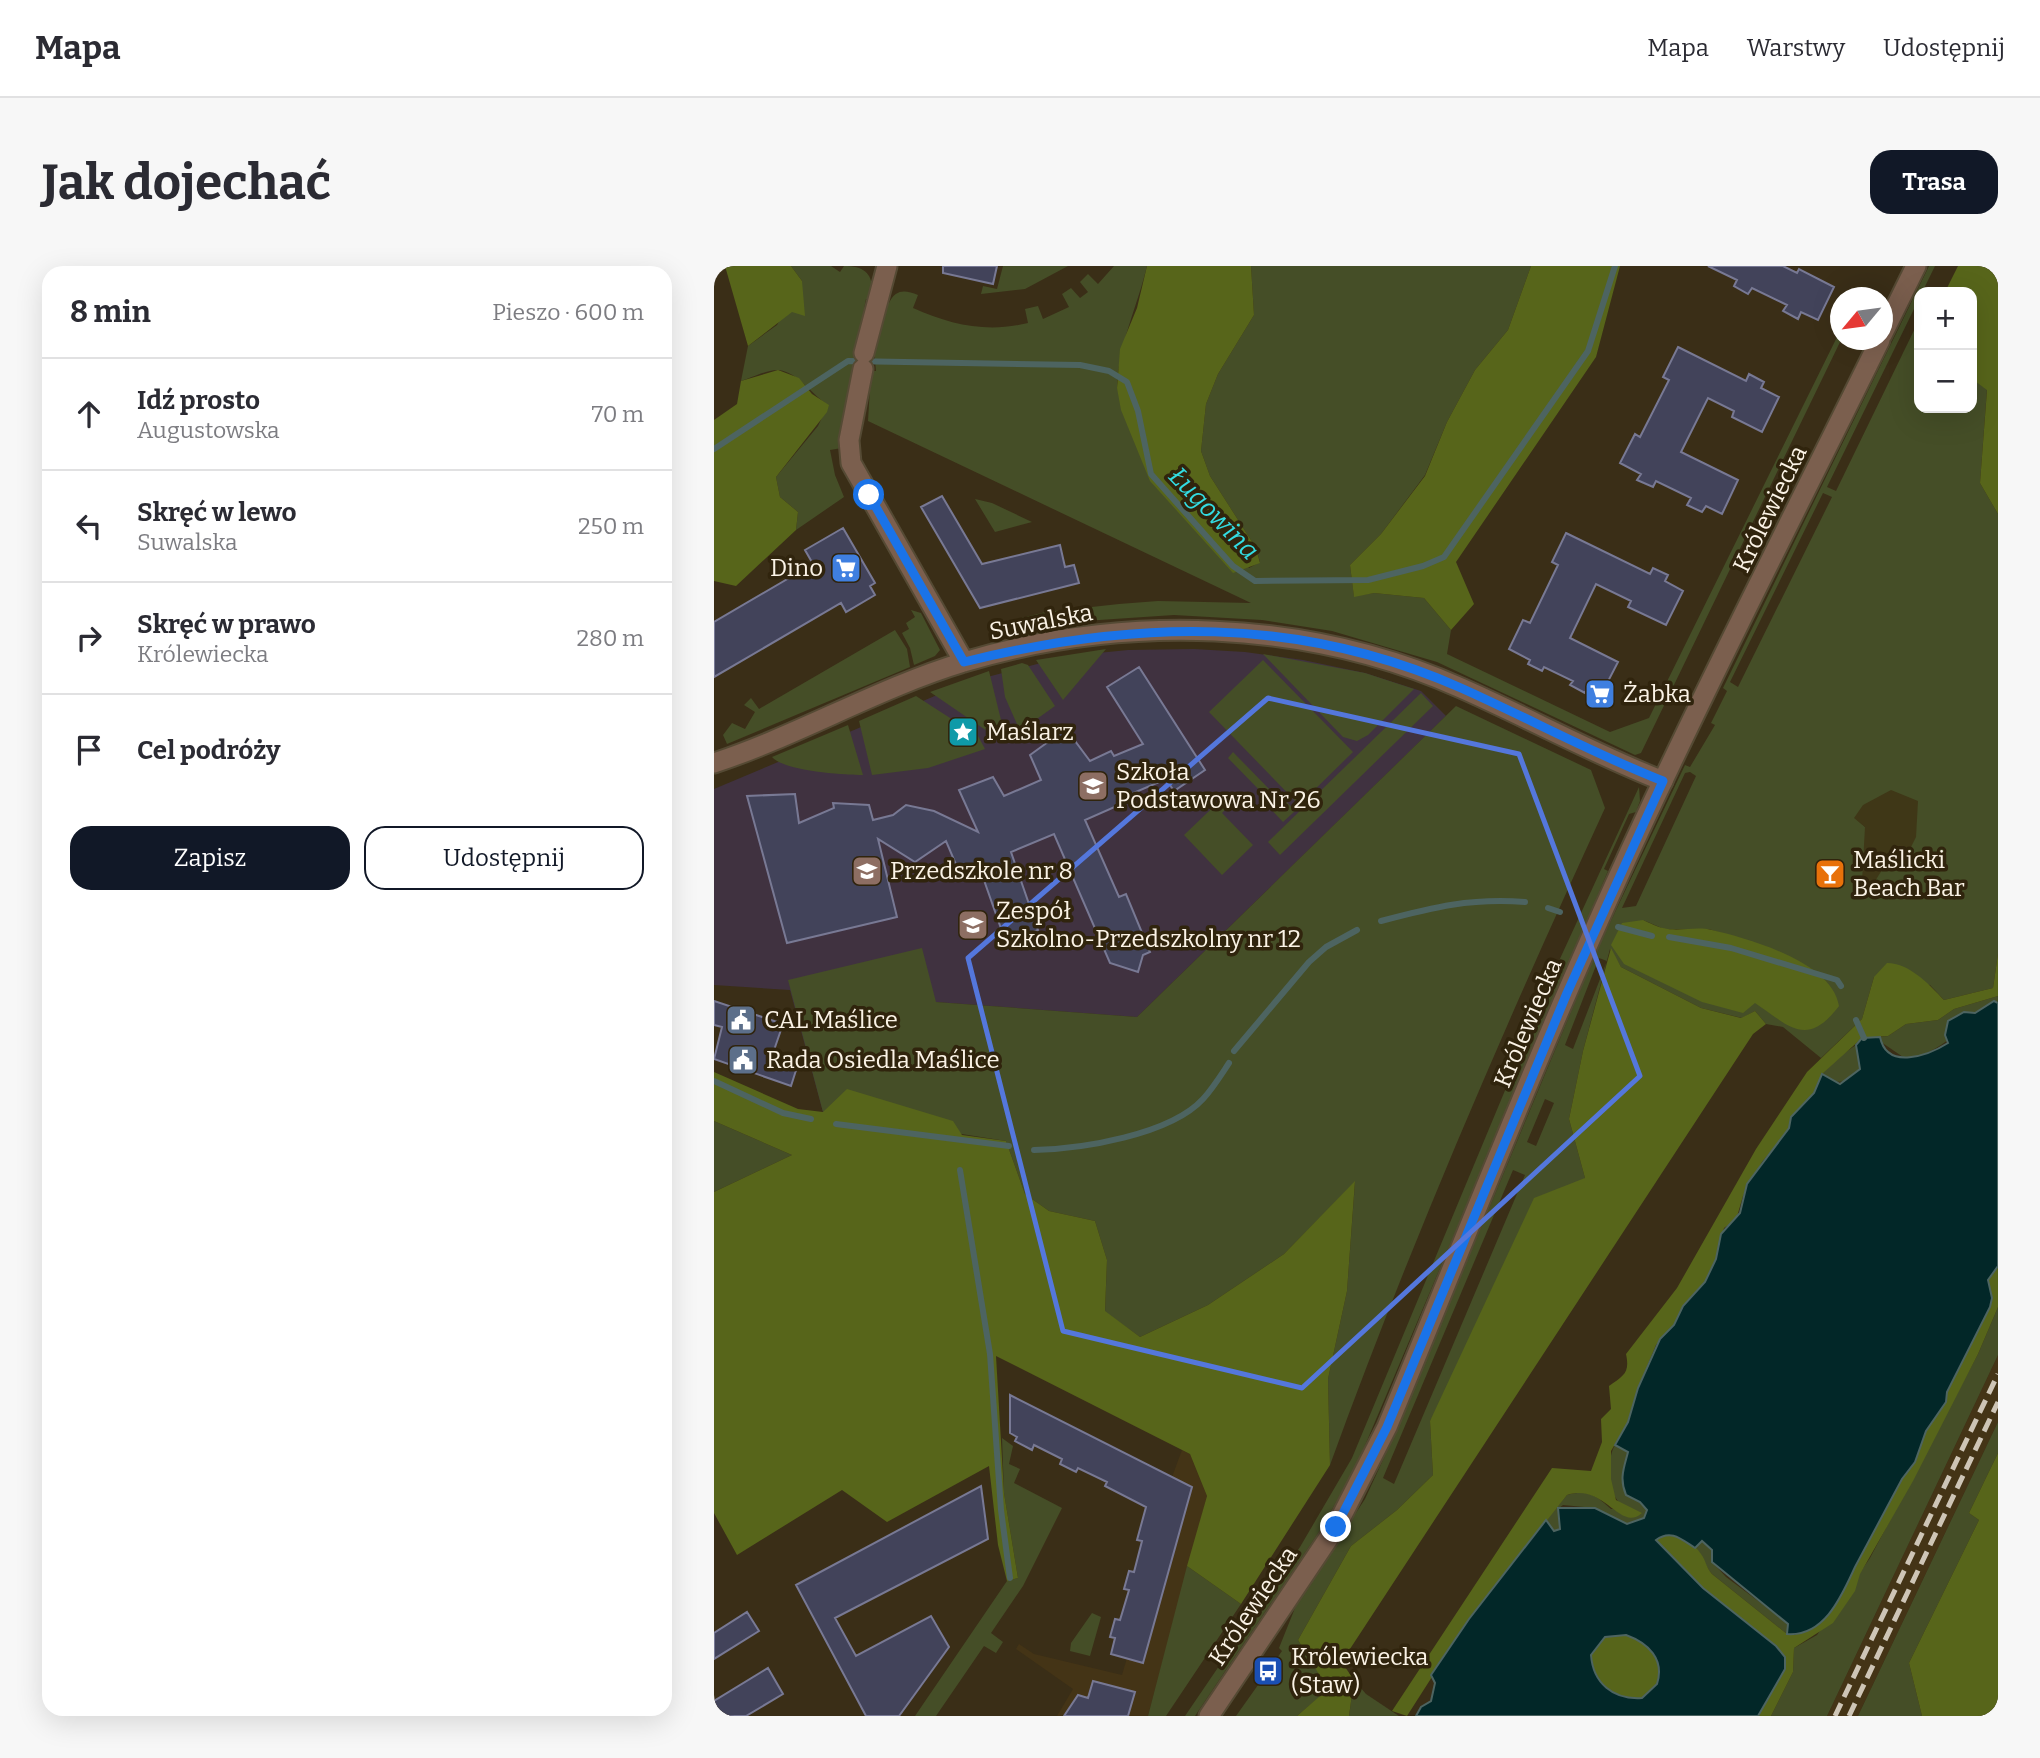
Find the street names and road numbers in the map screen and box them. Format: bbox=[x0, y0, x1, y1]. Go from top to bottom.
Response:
street label: Królewiecka bbox=[1727, 441, 1813, 577]
street label: Suwalska bbox=[987, 598, 1095, 646]
street label: Królewiecka bbox=[1488, 954, 1568, 1092]
street label: Królewiecka bbox=[1203, 1541, 1303, 1671]

